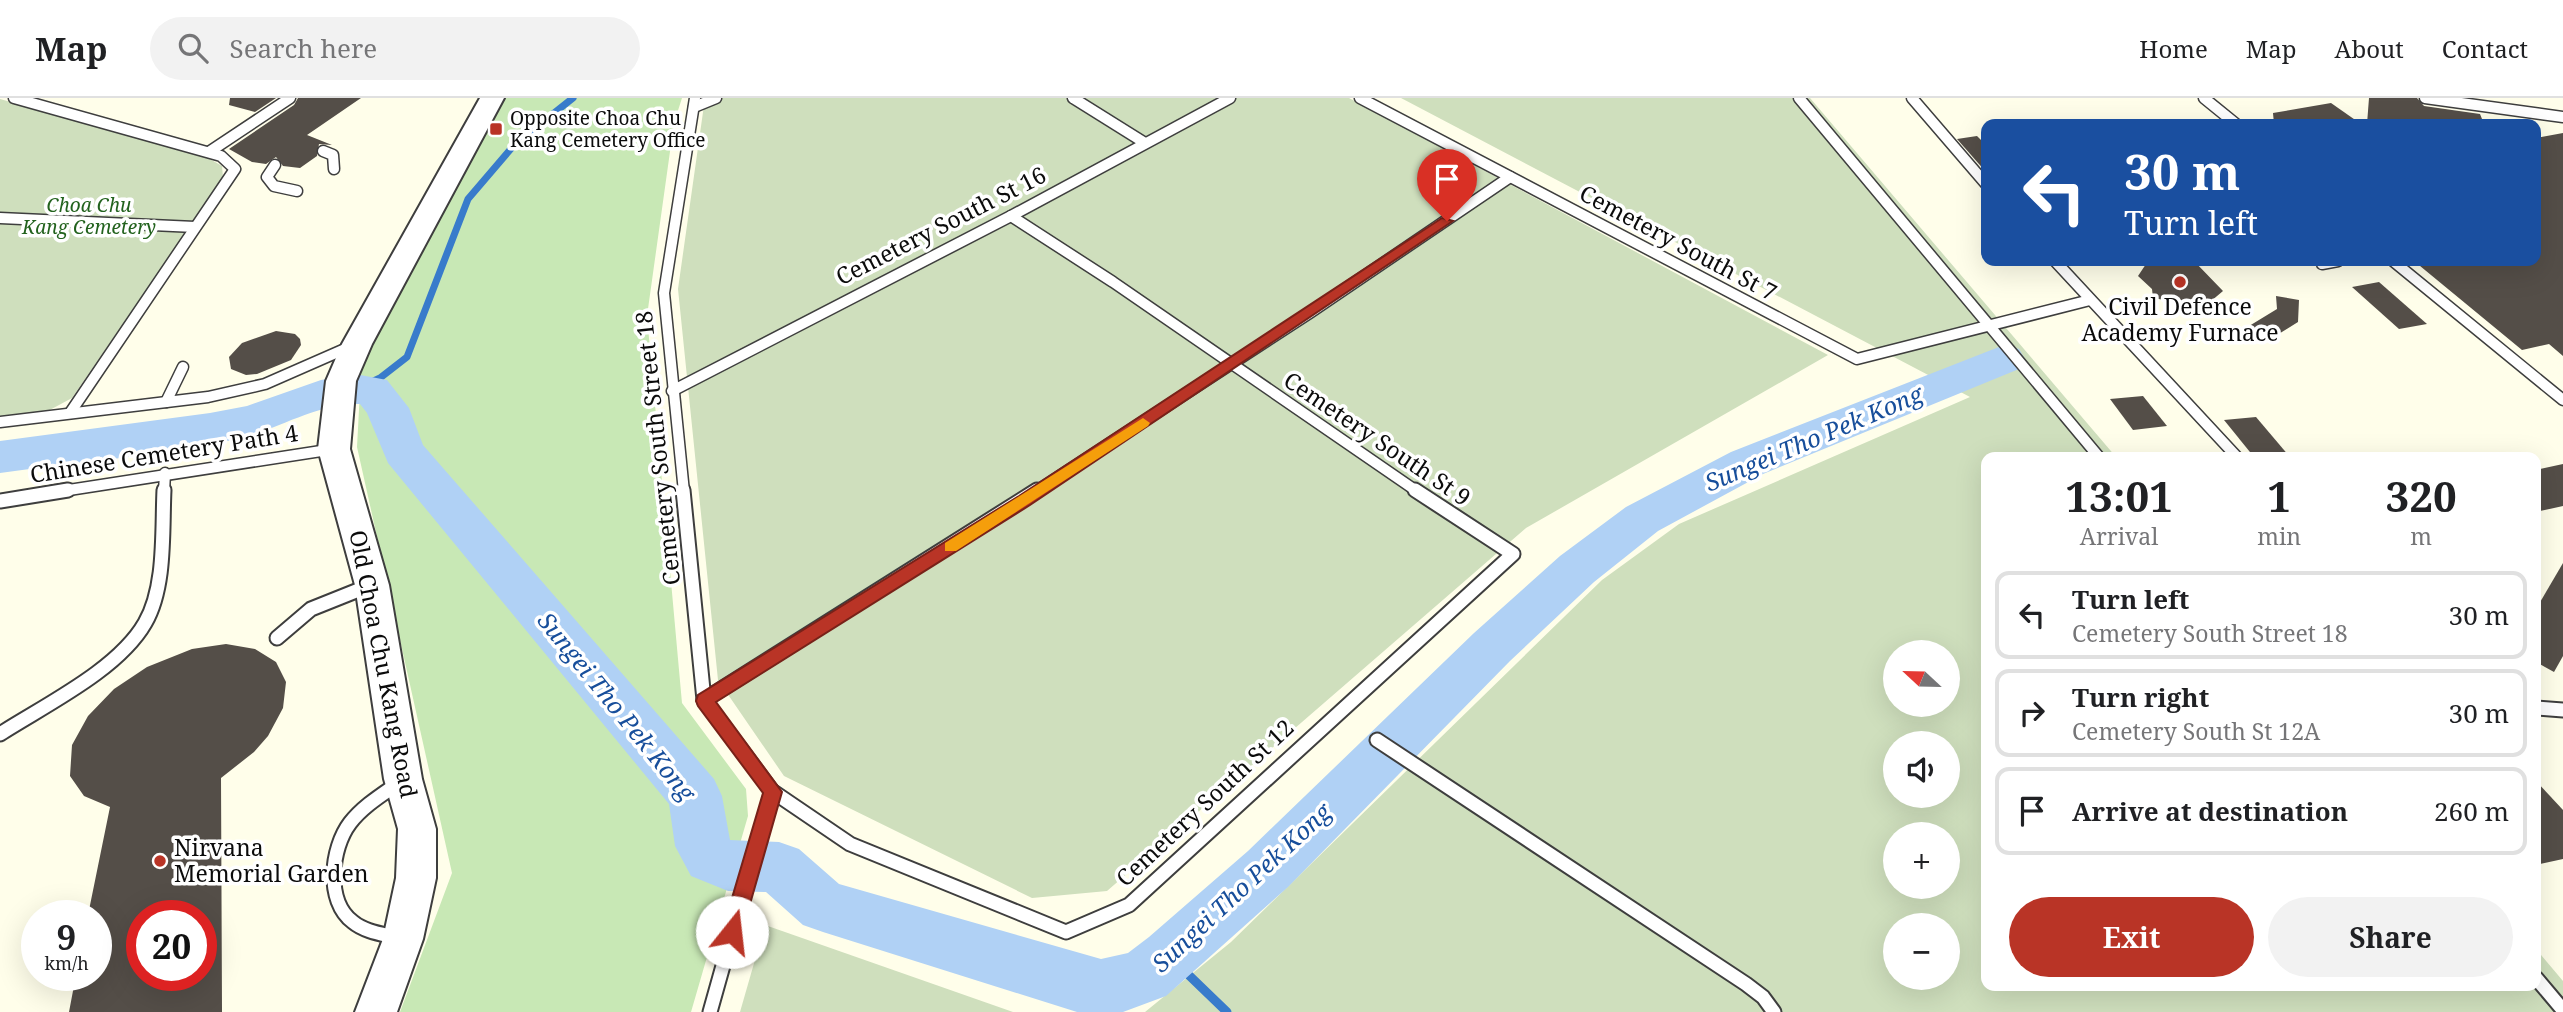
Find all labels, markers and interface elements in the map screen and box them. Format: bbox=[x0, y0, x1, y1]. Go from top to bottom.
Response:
search box bbox=[150, 17, 640, 80]
text: Map bbox=[35, 26, 108, 71]
icon: search bbox=[174, 29, 212, 67]
text: Search here bbox=[230, 30, 377, 66]
text: Home bbox=[2139, 32, 2208, 65]
text: Map bbox=[2246, 32, 2297, 65]
text: About bbox=[2335, 32, 2404, 65]
text: Contact bbox=[2442, 32, 2528, 65]
place label: Opposite Choa Chu Kang Cemetery Office bbox=[510, 105, 706, 153]
marker: Opposite Choa Chu Kang Cemetery Office bbox=[488, 121, 504, 137]
text: 30 m bbox=[2124, 138, 2240, 204]
icon: left bbox=[2009, 147, 2100, 238]
pin bbox=[1417, 149, 1477, 221]
street label: Cemetery South St 16 bbox=[830, 158, 1051, 292]
icon: arrive bbox=[1428, 160, 1466, 198]
street label: Cemetery South St 7 bbox=[1574, 177, 1783, 308]
park label: Choa Chu Kang Cemetery bbox=[21, 192, 156, 240]
text: Turn left bbox=[2124, 201, 2258, 244]
marker: Civil Defence Academy Furnace bbox=[2172, 274, 2188, 290]
place label: Civil Defence Academy Furnace bbox=[2081, 290, 2279, 348]
street label: Cemetery South Street 18 bbox=[627, 309, 687, 587]
street label: Cemetery South St 9 bbox=[1278, 364, 1477, 513]
water label: Sungei Tho Pek Kong bbox=[1699, 376, 1929, 499]
street label: Chinese Cemetery Path 4 bbox=[28, 416, 300, 490]
text: 13:01 bbox=[2065, 467, 2173, 524]
text: 1 bbox=[2267, 467, 2291, 524]
text: 320 bbox=[2385, 467, 2457, 524]
text: Arrival bbox=[2080, 520, 2158, 552]
text: min bbox=[2257, 520, 2301, 552]
text: m bbox=[2410, 520, 2432, 552]
street label: Old Choa Chu Kang Road bbox=[342, 527, 426, 800]
text: Turn left bbox=[2072, 581, 2189, 617]
icon: left bbox=[2013, 596, 2051, 634]
text: 30 m bbox=[2449, 597, 2509, 633]
water label: Sungei Tho Pek Kong bbox=[531, 605, 705, 809]
text: Cemetery South Street 18 bbox=[2072, 617, 2348, 649]
north arrow bbox=[1883, 640, 1960, 718]
map controls bbox=[1883, 640, 1960, 990]
text: Turn right bbox=[2072, 679, 2209, 715]
icon: right bbox=[2013, 694, 2051, 732]
text: 30 m bbox=[2449, 695, 2509, 731]
street label: Cemetery South St 12 bbox=[1109, 711, 1300, 893]
text: Cemetery South St 12A bbox=[2072, 715, 2320, 747]
button: sound bbox=[1883, 731, 1960, 808]
icon: arrive bbox=[2013, 792, 2051, 830]
text: Arrive at destination bbox=[2072, 793, 2348, 829]
text: 260 m bbox=[2434, 793, 2509, 829]
water label: Sungei Tho Pek Kong bbox=[1144, 794, 1339, 979]
button: + bbox=[1883, 822, 1960, 899]
place label: Nirvana Memorial Garden bbox=[174, 831, 369, 889]
marker: Nirvana Memorial Garden bbox=[152, 853, 168, 869]
position arrow bbox=[695, 895, 769, 969]
button: Exit bbox=[2009, 897, 2254, 977]
button: Share bbox=[2268, 897, 2513, 977]
speed limit sign: 20 bbox=[126, 900, 217, 991]
text: 9 bbox=[57, 913, 76, 960]
button: − bbox=[1883, 913, 1960, 990]
text: km/h bbox=[44, 951, 89, 975]

